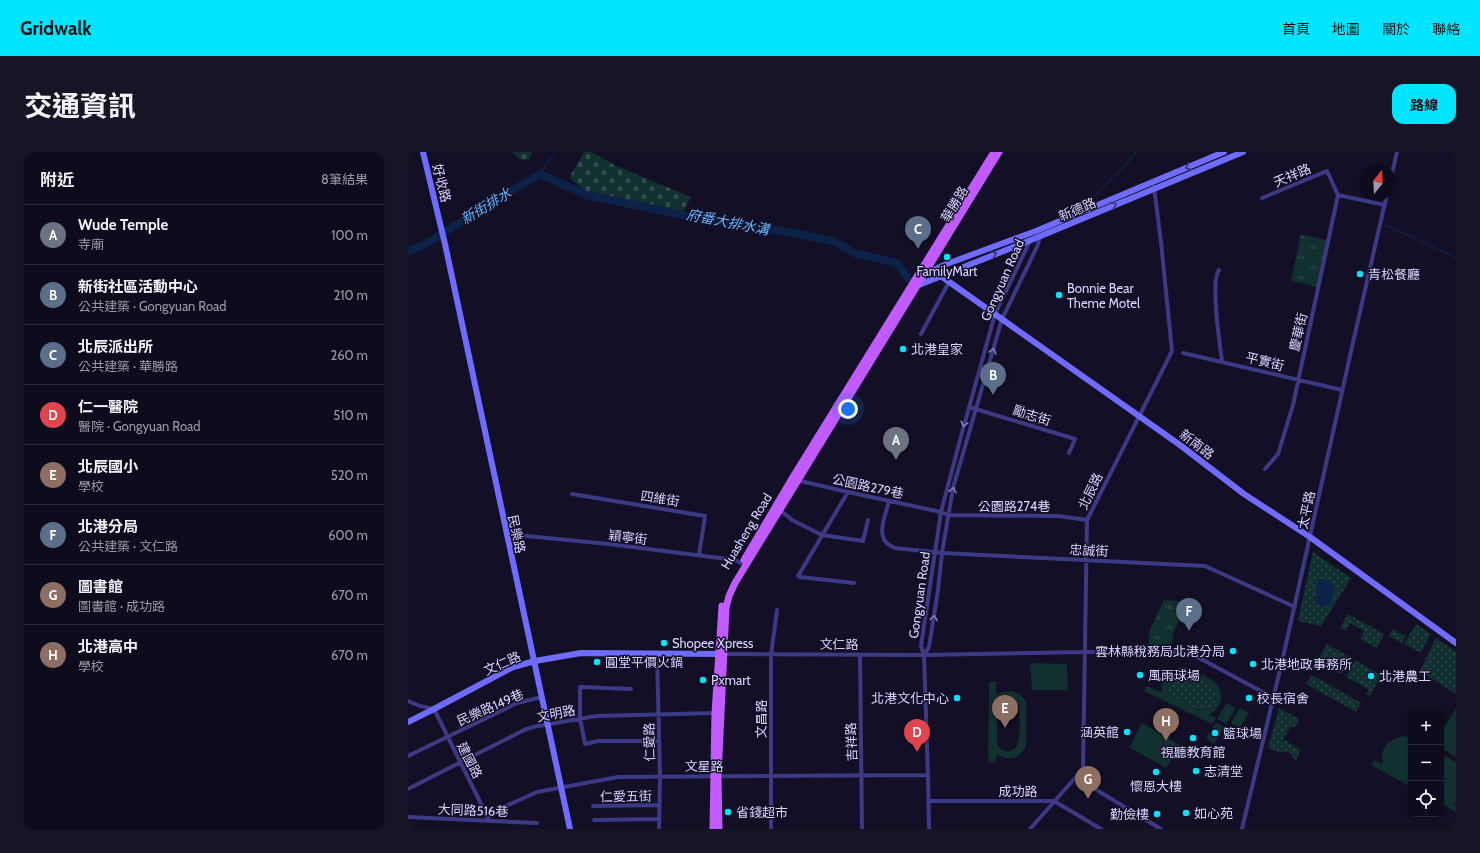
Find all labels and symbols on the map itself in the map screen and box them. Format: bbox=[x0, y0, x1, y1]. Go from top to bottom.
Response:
street label: 天祥路 bbox=[1271, 160, 1313, 190]
street label: 好收路 bbox=[430, 162, 454, 204]
one-way arrow bbox=[1184, 162, 1191, 170]
north arrow bbox=[1360, 164, 1396, 200]
water label: 新街排水 bbox=[457, 183, 515, 228]
street label: 華勝路 bbox=[937, 183, 971, 225]
street label: 新德路 bbox=[1056, 194, 1098, 224]
one-way arrow bbox=[1111, 201, 1118, 209]
water label: 府番大排水溝 bbox=[685, 205, 773, 239]
pin: C bbox=[905, 216, 931, 249]
street label: Gongyuan Road bbox=[977, 237, 1027, 323]
one-way arrow bbox=[991, 251, 998, 259]
marker: FamilyMart bbox=[942, 252, 952, 262]
place label: FamilyMart bbox=[917, 263, 978, 279]
place label: 青松餐廳 bbox=[1368, 266, 1420, 282]
marker: 青松餐廳 bbox=[1355, 269, 1365, 279]
place label: Bonnie Bear Theme Motel bbox=[1067, 280, 1140, 311]
marker: Bonnie Bear Theme Motel bbox=[1054, 290, 1064, 300]
street label: 慶華街 bbox=[1286, 311, 1310, 353]
place label: 北港皇家 bbox=[911, 341, 963, 357]
marker: 北港皇家 bbox=[898, 344, 908, 354]
one-way arrow bbox=[988, 348, 997, 355]
street label: 平實街 bbox=[1244, 349, 1286, 373]
pin: B bbox=[980, 362, 1006, 395]
your location bbox=[838, 399, 858, 419]
street label: 勵志街 bbox=[1011, 402, 1053, 428]
one-way arrow bbox=[960, 420, 969, 427]
street label: 新南路 bbox=[1177, 426, 1217, 462]
pin: A bbox=[883, 427, 909, 460]
street label: 北辰路 bbox=[1074, 470, 1106, 512]
street label: 公園路279巷 bbox=[831, 471, 905, 501]
one-way arrow bbox=[949, 486, 957, 493]
street label: 四維街 bbox=[639, 487, 681, 509]
street label: 太平路 bbox=[1294, 489, 1318, 531]
street label: Huasheng Road bbox=[717, 490, 775, 572]
street label: 公園路274巷 bbox=[978, 498, 1050, 514]
street label: 民樂路 bbox=[505, 513, 529, 555]
street label: 穎寧街 bbox=[608, 527, 648, 547]
street label: 忠誠街 bbox=[1069, 541, 1109, 559]
street label: Gongyuan Road bbox=[905, 551, 933, 639]
pin: F bbox=[1176, 598, 1202, 631]
one-way arrow bbox=[929, 615, 938, 621]
place label: Shopee Xpress bbox=[672, 635, 754, 651]
street label: 文仁路 bbox=[819, 636, 859, 652]
marker: Shopee Xpress bbox=[659, 638, 669, 648]
place label: 雲林縣稅務局北港分局 bbox=[1095, 643, 1225, 659]
marker: 雲林縣稅務局北港分局 bbox=[1228, 646, 1238, 656]
street label: 文仁路 bbox=[481, 648, 523, 678]
place label: 圓堂平價火鍋 bbox=[605, 654, 683, 670]
place label: 北港地政事務所 bbox=[1261, 656, 1352, 672]
marker: 圓堂平價火鍋 bbox=[592, 657, 602, 667]
marker: 北港地政事務所 bbox=[1248, 659, 1258, 669]
place label: 風雨球場 bbox=[1148, 667, 1200, 683]
place label: 北港農工 bbox=[1379, 668, 1431, 684]
marker: 風雨球場 bbox=[1135, 670, 1145, 680]
marker: 北港農工 bbox=[1366, 671, 1376, 681]
place label: Pxmart bbox=[711, 672, 751, 688]
marker: Pxmart bbox=[698, 675, 708, 685]
street label: 民樂路149巷 bbox=[454, 685, 526, 729]
place label: 北港文化中心 bbox=[871, 690, 949, 706]
place label: 校長宿舍 bbox=[1257, 690, 1309, 706]
marker: 北港文化中心 bbox=[952, 693, 962, 703]
marker: 校長宿舍 bbox=[1244, 693, 1254, 703]
pin: E bbox=[992, 695, 1018, 728]
street label: 文昌路 bbox=[753, 699, 769, 739]
street label: 文明路 bbox=[535, 701, 577, 725]
pin: H bbox=[1153, 708, 1179, 741]
pin: D bbox=[904, 719, 930, 752]
street label: 仁愛路 bbox=[641, 722, 657, 762]
street label: 吉祥路 bbox=[842, 722, 860, 762]
place label: 涵英館 bbox=[1080, 724, 1119, 740]
place label: 籃球場 bbox=[1223, 725, 1262, 741]
marker: 涵英館 bbox=[1122, 727, 1132, 737]
marker: 籃球場 bbox=[1210, 728, 1220, 738]
marker: 視聽教育館 bbox=[1188, 733, 1198, 743]
street label: 建國路 bbox=[454, 739, 486, 781]
place label: 視聽教育館 bbox=[1160, 744, 1226, 760]
street label: 文星路 bbox=[684, 758, 724, 774]
place label: 志清堂 bbox=[1204, 763, 1243, 779]
pin: G bbox=[1075, 766, 1101, 799]
marker: 志清堂 bbox=[1191, 766, 1201, 776]
marker: 懷恩大樓 bbox=[1151, 767, 1161, 777]
place label: 懷恩大樓 bbox=[1130, 778, 1182, 794]
street label: 成功路 bbox=[998, 783, 1038, 799]
street label: 仁愛五街 bbox=[600, 788, 652, 804]
street label: 大同路516巷 bbox=[437, 801, 509, 819]
place label: 省錢超市 bbox=[736, 804, 788, 820]
place label: 如心苑 bbox=[1194, 805, 1233, 821]
place label: 勤儉樓 bbox=[1110, 806, 1149, 822]
marker: 省錢超市 bbox=[723, 807, 733, 817]
marker: 如心苑 bbox=[1181, 808, 1191, 818]
marker: 勤儉樓 bbox=[1152, 809, 1162, 819]

